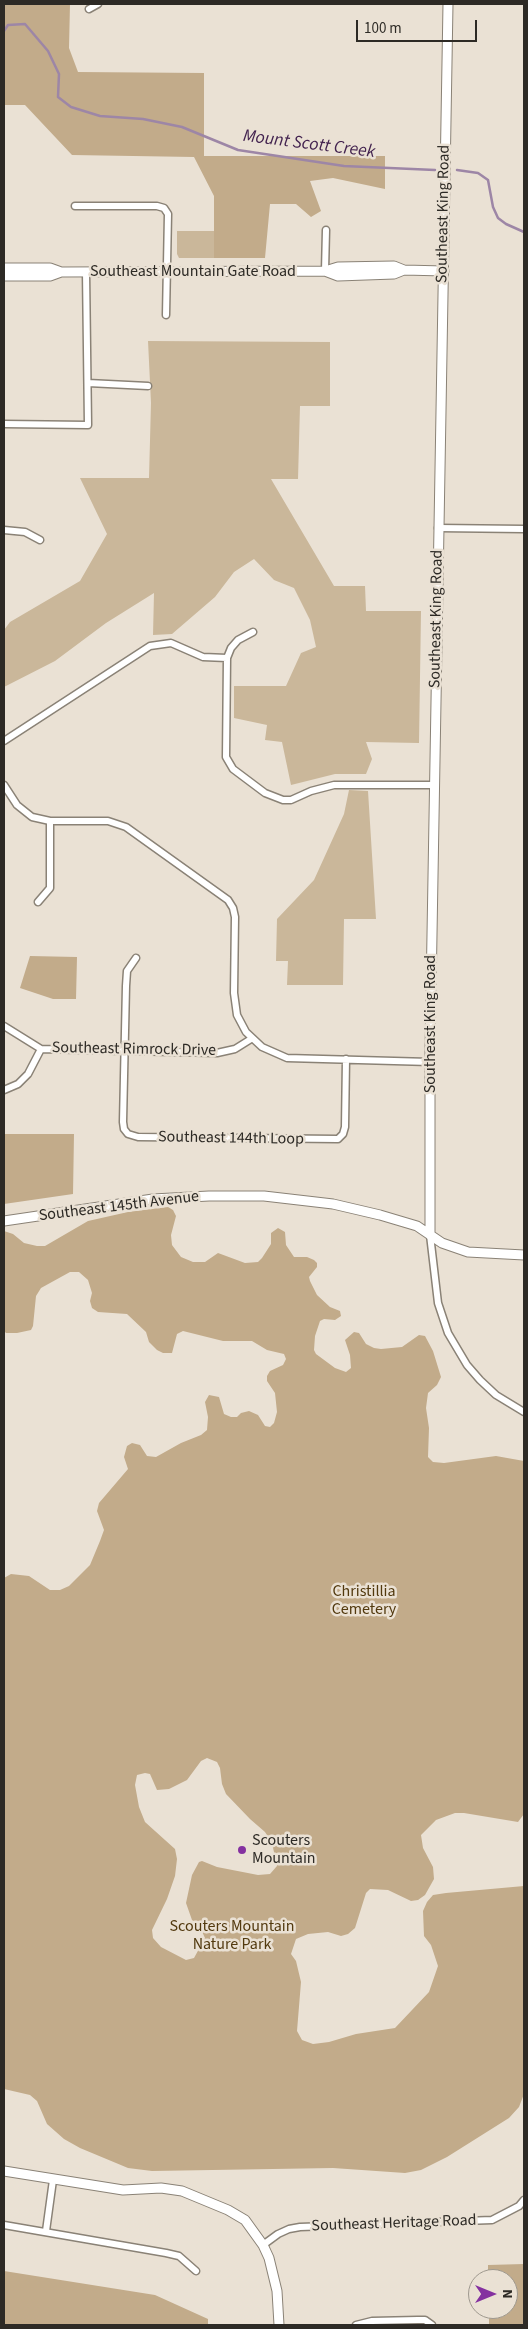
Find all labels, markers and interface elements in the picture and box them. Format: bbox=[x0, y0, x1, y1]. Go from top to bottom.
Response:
scale bar bbox=[358, 10, 479, 42]
text: 100 m bbox=[364, 18, 402, 39]
water label: Mount Scott Creek bbox=[242, 126, 376, 164]
street label: Southeast King Road bbox=[433, 145, 455, 283]
street label: Southeast Mountain Gate Road bbox=[90, 262, 296, 282]
street label: Southeast King Road bbox=[426, 550, 448, 688]
street label: Southeast King Road bbox=[421, 955, 441, 1093]
street label: Southeast Rimrock Drive bbox=[52, 1039, 216, 1061]
street label: Southeast 144th Loop bbox=[158, 1128, 304, 1150]
street label: Southeast 145th Avenue bbox=[38, 1188, 200, 1226]
park label: Christillia Cemetery bbox=[332, 1582, 396, 1620]
place label: Scouters Mountain bbox=[252, 1831, 316, 1869]
marker: Scouters Mountain bbox=[236, 1844, 248, 1856]
park label: Scouters Mountain Nature Park bbox=[170, 1917, 294, 1955]
street label: Southeast Heritage Road bbox=[311, 2212, 477, 2236]
north arrow bbox=[468, 2269, 518, 2319]
text: N bbox=[497, 2289, 517, 2299]

